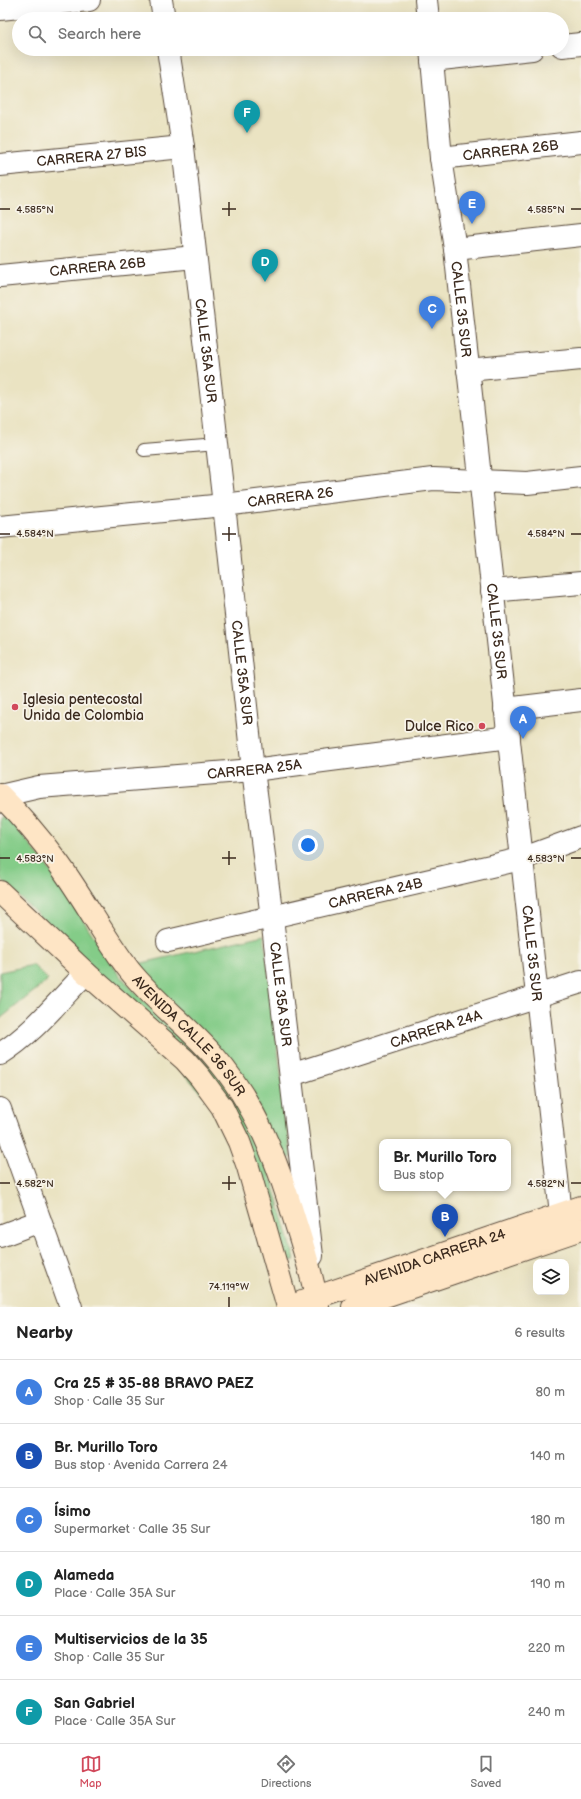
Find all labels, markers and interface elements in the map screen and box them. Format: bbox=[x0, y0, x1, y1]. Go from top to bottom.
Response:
search box bbox=[12, 12, 569, 56]
icon: search bbox=[26, 23, 48, 45]
text: Search here bbox=[58, 25, 141, 44]
pin: F bbox=[234, 100, 260, 133]
street label: CARRERA 26B bbox=[462, 137, 560, 164]
street label: CARRERA 27 BIS bbox=[36, 143, 147, 170]
pin: E bbox=[459, 191, 485, 224]
text: 4.585°N bbox=[16, 204, 54, 216]
text: 4.585°N bbox=[527, 204, 565, 216]
pin: D bbox=[252, 249, 278, 282]
street label: CARRERA 26B bbox=[49, 254, 147, 280]
street label: CALLE 35 SUR bbox=[447, 260, 475, 358]
pin: C bbox=[419, 296, 445, 329]
street label: CALLE 35A SUR bbox=[191, 297, 220, 404]
street label: CARRERA 26 bbox=[246, 483, 335, 511]
text: 4.584°N bbox=[16, 528, 54, 540]
text: 4.584°N bbox=[527, 528, 565, 540]
street label: CALLE 35 SUR bbox=[483, 582, 510, 680]
street label: CALLE 35A SUR bbox=[228, 619, 256, 726]
place label: Iglesia pentecostal Unida de Colombia bbox=[23, 691, 144, 724]
marker: Iglesia pentecostal Unida de Colombia bbox=[10, 702, 20, 712]
pin: A bbox=[510, 706, 536, 739]
place label: Dulce Rico bbox=[405, 718, 474, 735]
marker: Dulce Rico bbox=[477, 721, 487, 731]
street label: CARRERA 25A bbox=[206, 756, 303, 783]
your location bbox=[298, 835, 318, 855]
text: 4.583°N bbox=[16, 853, 54, 865]
text: 4.583°N bbox=[527, 853, 565, 865]
street label: CARRERA 24B bbox=[327, 874, 425, 912]
street label: CALLE 35 SUR bbox=[518, 904, 546, 1002]
street label: CALLE 35A SUR bbox=[266, 941, 295, 1047]
street label: AVENIDA CALLE 36 SUR bbox=[128, 972, 249, 1099]
street label: CARRERA 24A bbox=[388, 1006, 484, 1052]
popup bbox=[379, 1139, 511, 1191]
text: Br. Murillo Toro bbox=[393, 1148, 497, 1167]
text: Bus stop bbox=[393, 1167, 444, 1183]
text: 4.582°N bbox=[16, 1178, 54, 1190]
text: 4.582°N bbox=[527, 1178, 565, 1190]
pin: B bbox=[432, 1204, 458, 1237]
street label: AVENIDA CARRERA 24 bbox=[361, 1225, 508, 1289]
map controls bbox=[533, 1259, 569, 1295]
button: layers bbox=[533, 1259, 569, 1295]
text: 74.119°W bbox=[209, 1281, 249, 1293]
text: Nearby bbox=[16, 1323, 73, 1343]
text: 6 results bbox=[515, 1325, 565, 1341]
text: Cra 25 # 35-88 BRAVO PAEZ bbox=[54, 1374, 254, 1393]
text: A bbox=[25, 1384, 33, 1400]
text: 80 m bbox=[536, 1384, 565, 1400]
text: Shop · Calle 35 Sur bbox=[54, 1393, 164, 1409]
text: Br. Murillo Toro bbox=[54, 1438, 158, 1457]
text: B bbox=[24, 1448, 34, 1464]
text: 140 m bbox=[530, 1448, 565, 1464]
text: Bus stop · Avenida Carrera 24 bbox=[54, 1457, 228, 1473]
text: Ísimo bbox=[54, 1502, 91, 1521]
text: C bbox=[24, 1512, 34, 1528]
text: 180 m bbox=[530, 1512, 565, 1528]
text: Supermarket · Calle 35 Sur bbox=[54, 1521, 210, 1537]
text: Alameda bbox=[54, 1566, 114, 1585]
text: D bbox=[24, 1576, 34, 1592]
text: 190 m bbox=[531, 1576, 565, 1592]
text: Place · Calle 35A Sur bbox=[54, 1585, 175, 1601]
text: Multiservicios de la 35 bbox=[54, 1630, 208, 1649]
text: E bbox=[25, 1640, 33, 1656]
text: 220 m bbox=[528, 1640, 565, 1656]
text: Shop · Calle 35 Sur bbox=[54, 1649, 164, 1665]
text: San Gabriel bbox=[54, 1694, 135, 1713]
text: F bbox=[25, 1704, 33, 1720]
text: 240 m bbox=[528, 1704, 565, 1720]
text: Place · Calle 35A Sur bbox=[54, 1713, 175, 1729]
tab: Map bbox=[80, 1753, 102, 1790]
tab: Directions bbox=[261, 1753, 311, 1790]
tab: Saved bbox=[471, 1753, 501, 1790]

